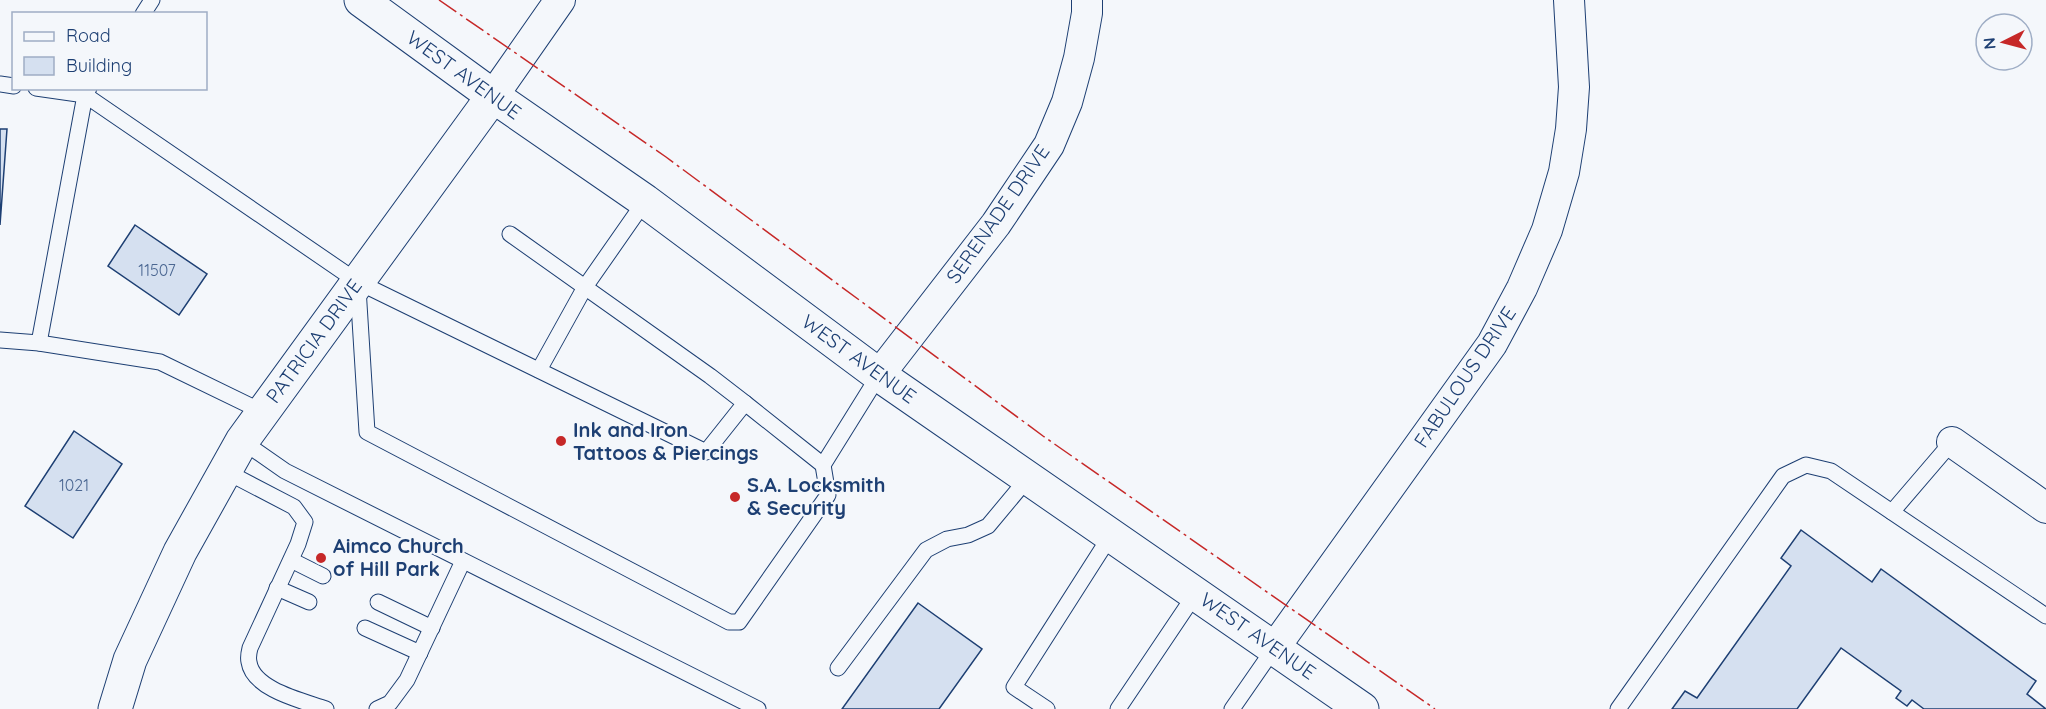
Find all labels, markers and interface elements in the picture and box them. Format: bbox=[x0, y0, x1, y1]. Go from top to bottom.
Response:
legend bbox=[12, 12, 207, 90]
north arrow bbox=[1974, 12, 2034, 72]
text: Road bbox=[66, 24, 111, 47]
street label: WEST AVENUE bbox=[402, 25, 526, 125]
text: N bbox=[1979, 37, 2000, 50]
text: Building bbox=[66, 54, 132, 77]
street label: SERENADE DRIVE bbox=[940, 140, 1055, 288]
house number: 11507 bbox=[138, 260, 176, 280]
street label: PATRICIA DRIVE bbox=[260, 274, 367, 408]
street label: FABULOUS DRIVE bbox=[1408, 301, 1521, 452]
street label: WEST AVENUE bbox=[797, 309, 921, 409]
place label: Ink and Iron Tattoos & Piercings bbox=[573, 417, 758, 465]
marker: Ink and Iron Tattoos & Piercings bbox=[554, 434, 568, 448]
place label: S.A. Locksmith & Security bbox=[747, 472, 885, 520]
house number: 1021 bbox=[59, 475, 89, 495]
marker: S.A. Locksmith & Security bbox=[728, 490, 742, 504]
place label: Aimco Church of Hill Park bbox=[333, 533, 464, 581]
marker: Aimco Church of Hill Park bbox=[314, 551, 328, 565]
street label: WEST AVENUE bbox=[1196, 587, 1321, 685]

